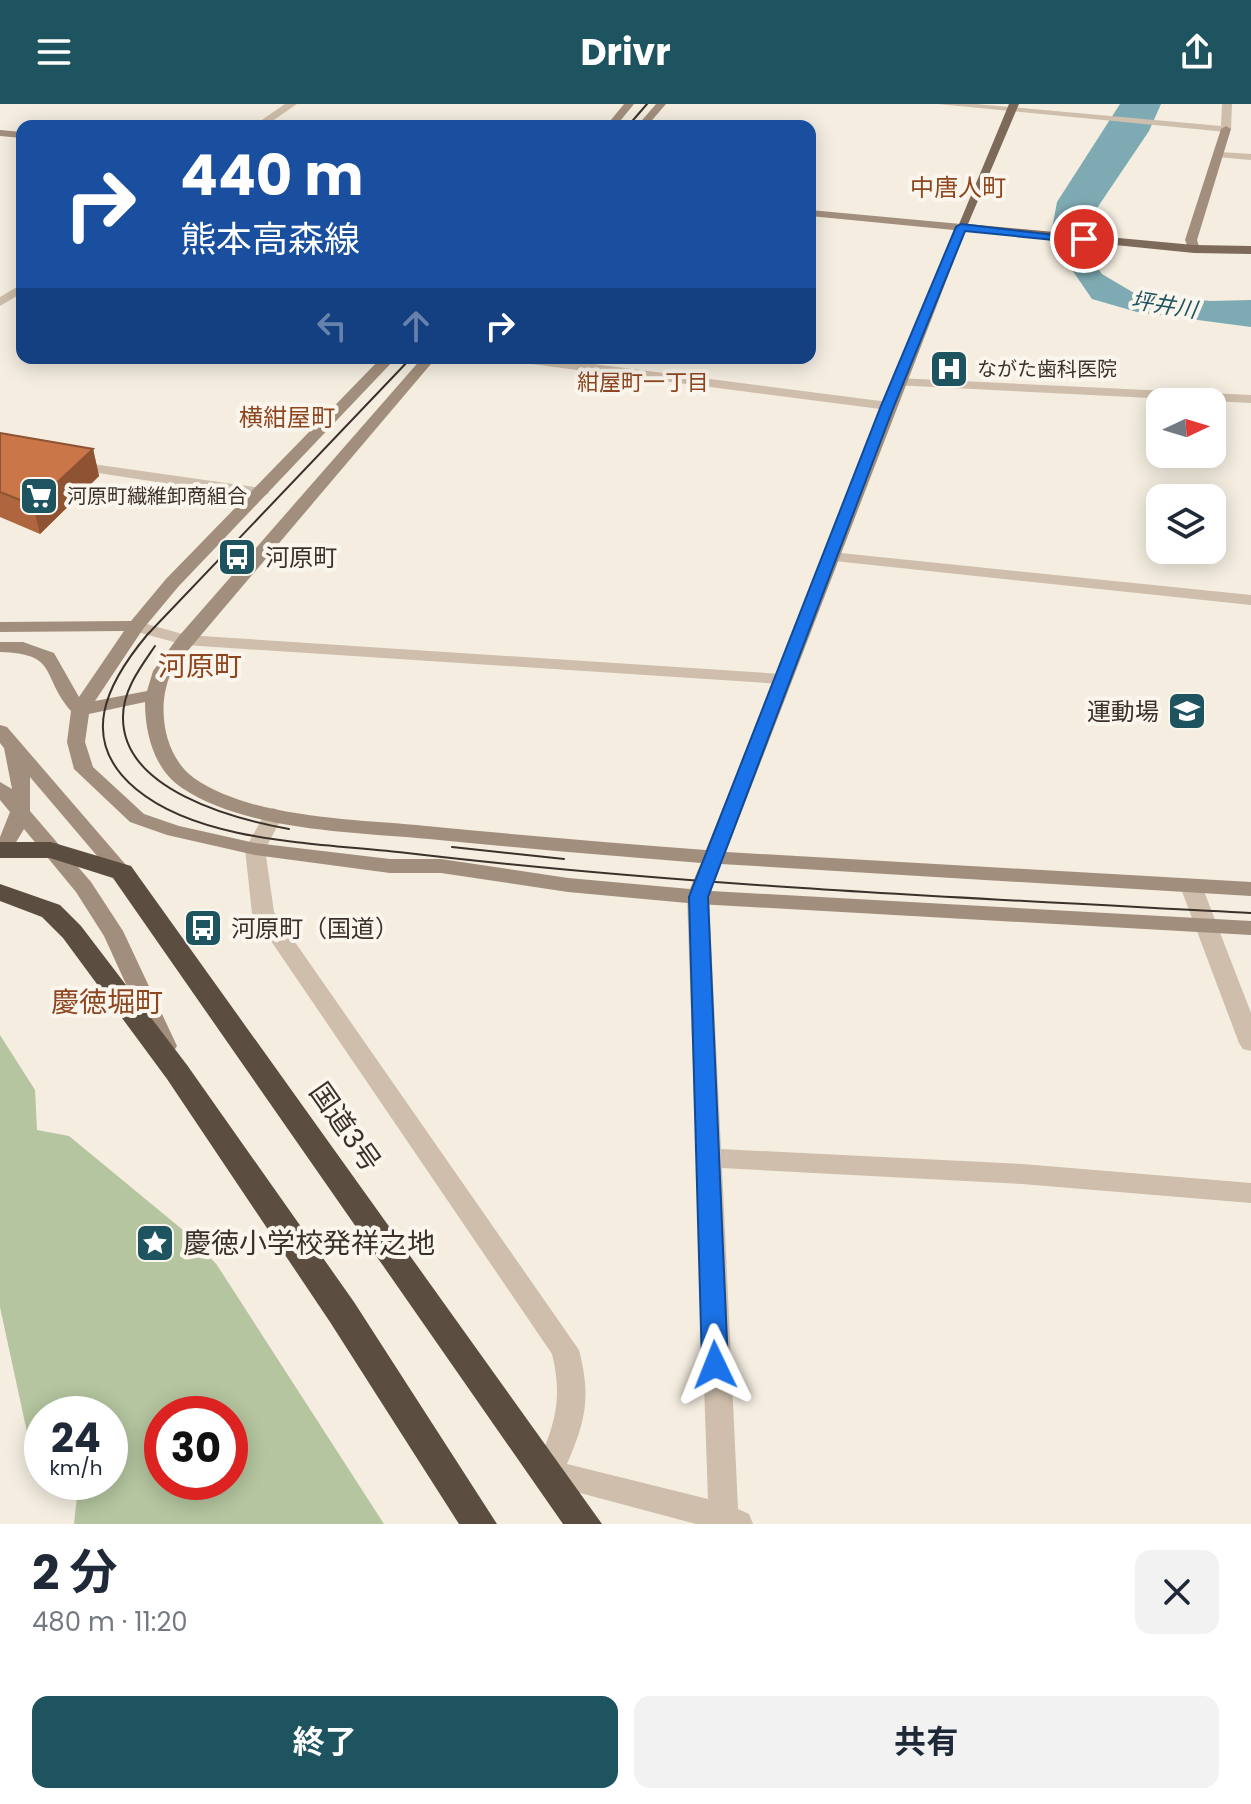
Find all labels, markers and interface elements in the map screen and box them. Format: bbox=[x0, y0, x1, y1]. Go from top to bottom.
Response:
text: Drivr bbox=[580, 27, 671, 78]
icon: menu bbox=[32, 30, 76, 74]
icon: share bbox=[1175, 30, 1219, 74]
text: 440 m bbox=[180, 136, 364, 215]
icon: right bbox=[48, 152, 152, 256]
district label: 中唐人町 bbox=[910, 171, 1006, 204]
pin bbox=[1050, 205, 1118, 273]
text: 熊本高森線 bbox=[180, 214, 360, 265]
icon: arrive bbox=[1062, 217, 1106, 261]
water label: 坪井川 bbox=[1129, 285, 1201, 326]
icon: left bbox=[310, 304, 354, 348]
icon: ahead bbox=[394, 304, 438, 348]
icon: right bbox=[478, 304, 522, 348]
hospital icon: ながた歯科医院 bbox=[928, 348, 970, 390]
place label: ながた歯科医院 bbox=[977, 355, 1117, 383]
district label: 紺屋町一丁目 bbox=[577, 367, 709, 398]
north arrow bbox=[1146, 388, 1226, 468]
map controls bbox=[1146, 388, 1226, 564]
district label: 横紺屋町 bbox=[239, 401, 335, 434]
supermarket icon: 河原町繊維卸商組合 bbox=[18, 475, 60, 517]
place label: 河原町繊維卸商組合 bbox=[67, 482, 247, 510]
button: layers bbox=[1146, 484, 1226, 564]
bus stop icon: 河原町 bbox=[216, 536, 258, 578]
place label: 河原町 bbox=[265, 541, 337, 574]
district label: 河原町 bbox=[158, 647, 242, 686]
school or university icon: 運動場 bbox=[1166, 690, 1208, 732]
place label: 運動場 bbox=[1087, 695, 1159, 728]
bus stop icon: 河原町（国道） bbox=[182, 907, 224, 949]
place label: 河原町（国道） bbox=[231, 912, 399, 945]
district label: 慶徳堀町 bbox=[51, 983, 163, 1022]
street label: 国道3号 bbox=[300, 1075, 390, 1179]
place icon: 慶徳小学校発祥之地 bbox=[134, 1222, 176, 1264]
place label: 慶徳小学校発祥之地 bbox=[183, 1224, 435, 1263]
position arrow bbox=[673, 1323, 757, 1407]
speed limit sign: 30 bbox=[144, 1396, 248, 1500]
text: 24 bbox=[51, 1410, 101, 1466]
text: km/h bbox=[49, 1454, 103, 1482]
text: 2 分 bbox=[32, 1539, 118, 1606]
button: close bbox=[1135, 1550, 1219, 1634]
text: 480 m · 11:20 bbox=[32, 1604, 188, 1640]
button: 終了 bbox=[32, 1696, 618, 1788]
button: 共有 bbox=[634, 1696, 1219, 1788]

